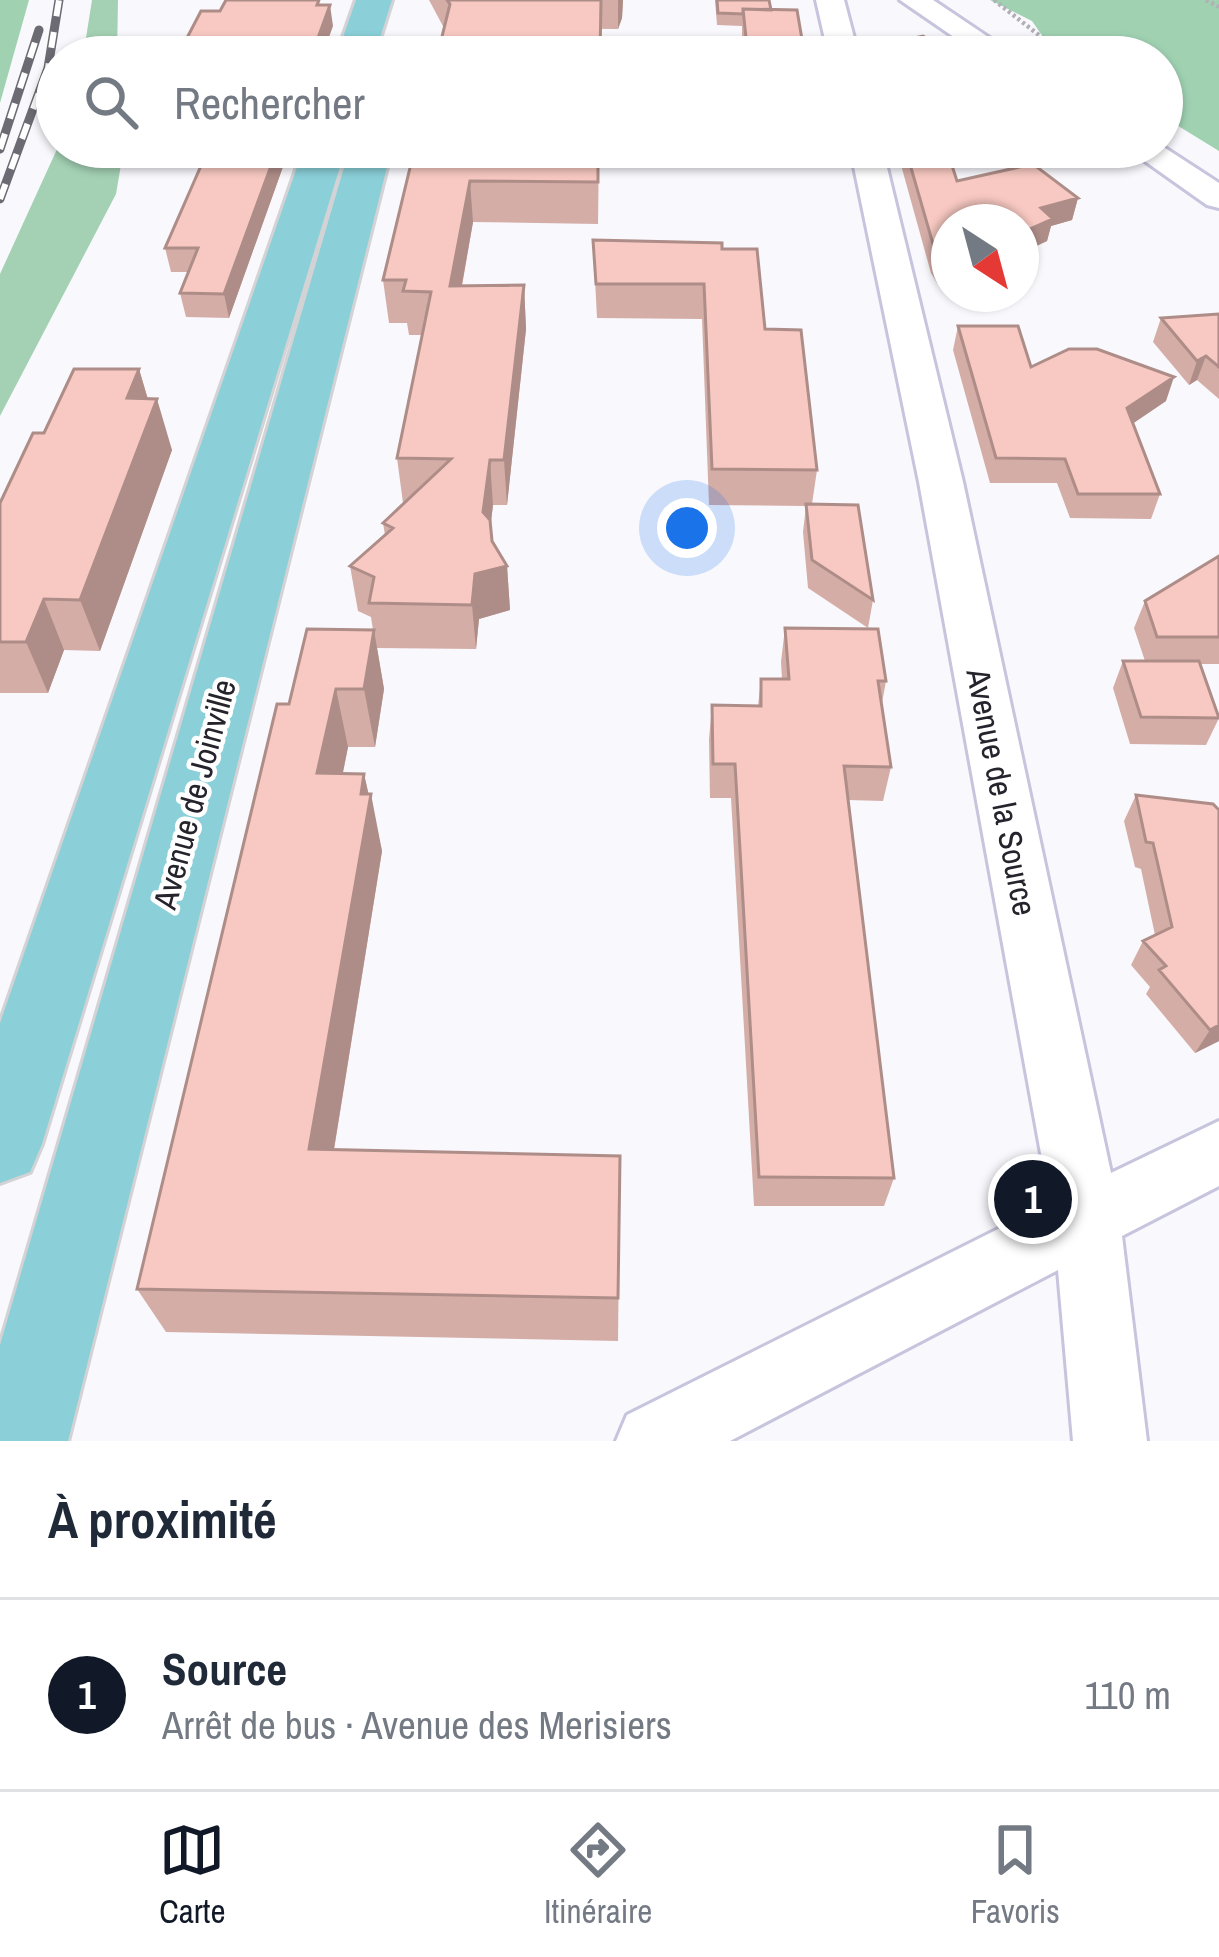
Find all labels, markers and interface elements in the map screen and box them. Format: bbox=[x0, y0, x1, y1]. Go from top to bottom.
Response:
search box bbox=[36, 36, 1183, 168]
icon: search bbox=[78, 69, 144, 135]
text: Rechercher bbox=[174, 72, 365, 133]
north arrow bbox=[931, 204, 1039, 312]
your location bbox=[657, 498, 717, 558]
street label: Avenue de la Source bbox=[956, 664, 1048, 919]
street label: Avenue de Joinville bbox=[142, 674, 246, 915]
pin: 1 bbox=[994, 1154, 1072, 1244]
text: À proximité bbox=[48, 1485, 277, 1554]
text: Source bbox=[162, 1638, 287, 1699]
text: 1 bbox=[78, 1669, 96, 1721]
text: 110 m bbox=[1084, 1669, 1171, 1721]
text: Arrêt de bus · Avenue des Merisiers bbox=[162, 1699, 672, 1751]
tab: Carte bbox=[159, 1817, 225, 1933]
tab: Itinéraire bbox=[544, 1817, 652, 1933]
tab: Favoris bbox=[971, 1817, 1060, 1933]

